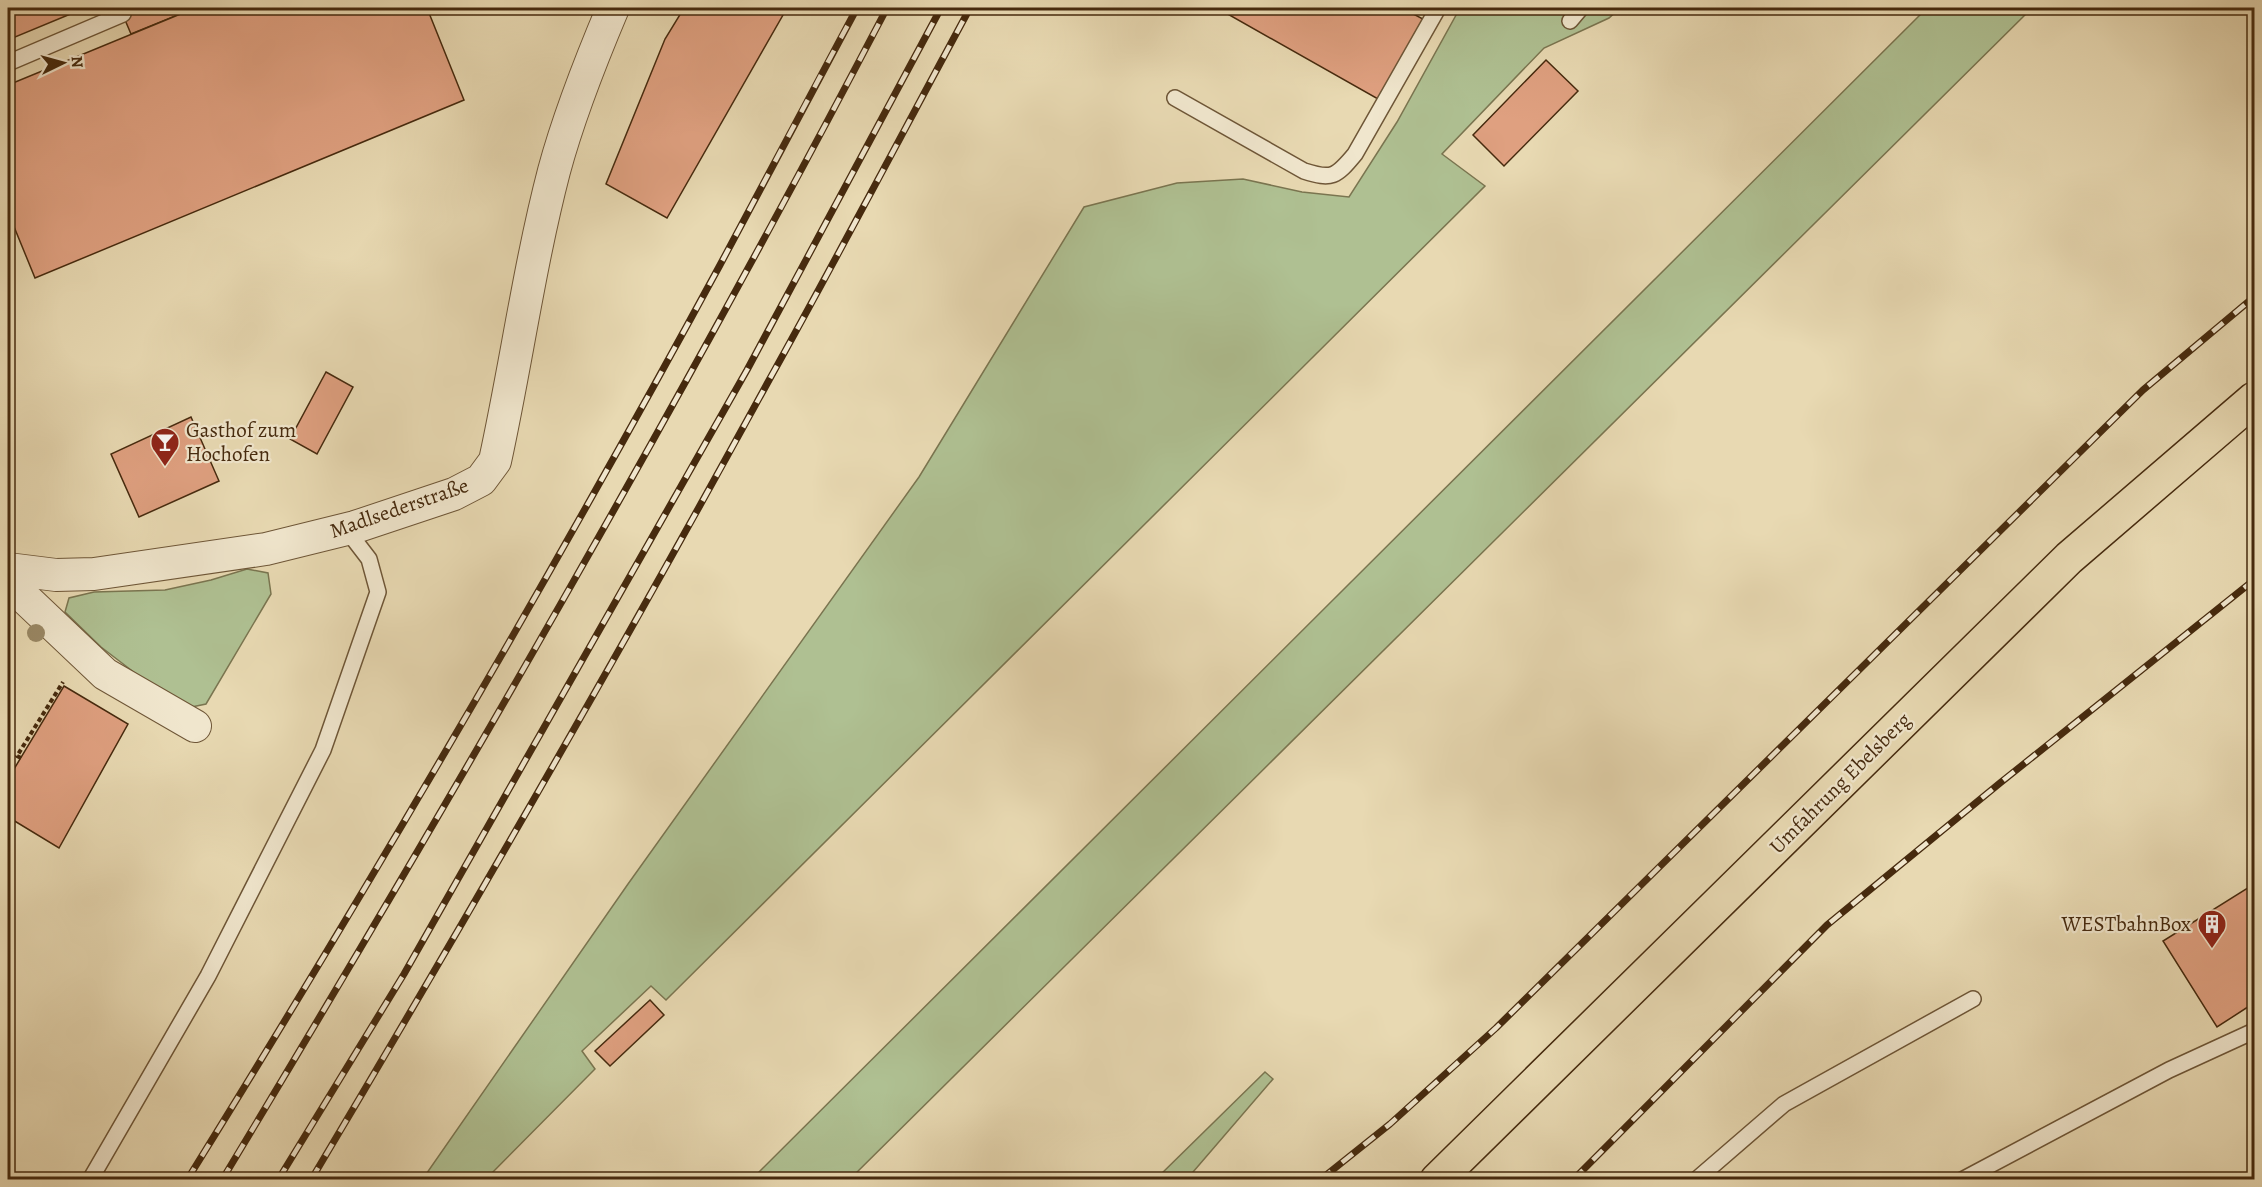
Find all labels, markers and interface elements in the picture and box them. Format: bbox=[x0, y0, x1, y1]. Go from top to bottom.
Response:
north arrow bbox=[33, 33, 93, 93]
text: N bbox=[65, 55, 88, 69]
place label: Gasthof zum Hochofen bbox=[186, 416, 296, 468]
bar icon: Gasthof zum Hochofen bbox=[149, 426, 181, 468]
street label: Madlsederstraße bbox=[326, 471, 472, 545]
street label: Umfahrung Ebelsberg bbox=[1763, 706, 1917, 860]
building icon: WESTbahnBox bbox=[2196, 908, 2228, 950]
place label: WESTbahnBox bbox=[2061, 910, 2191, 938]

